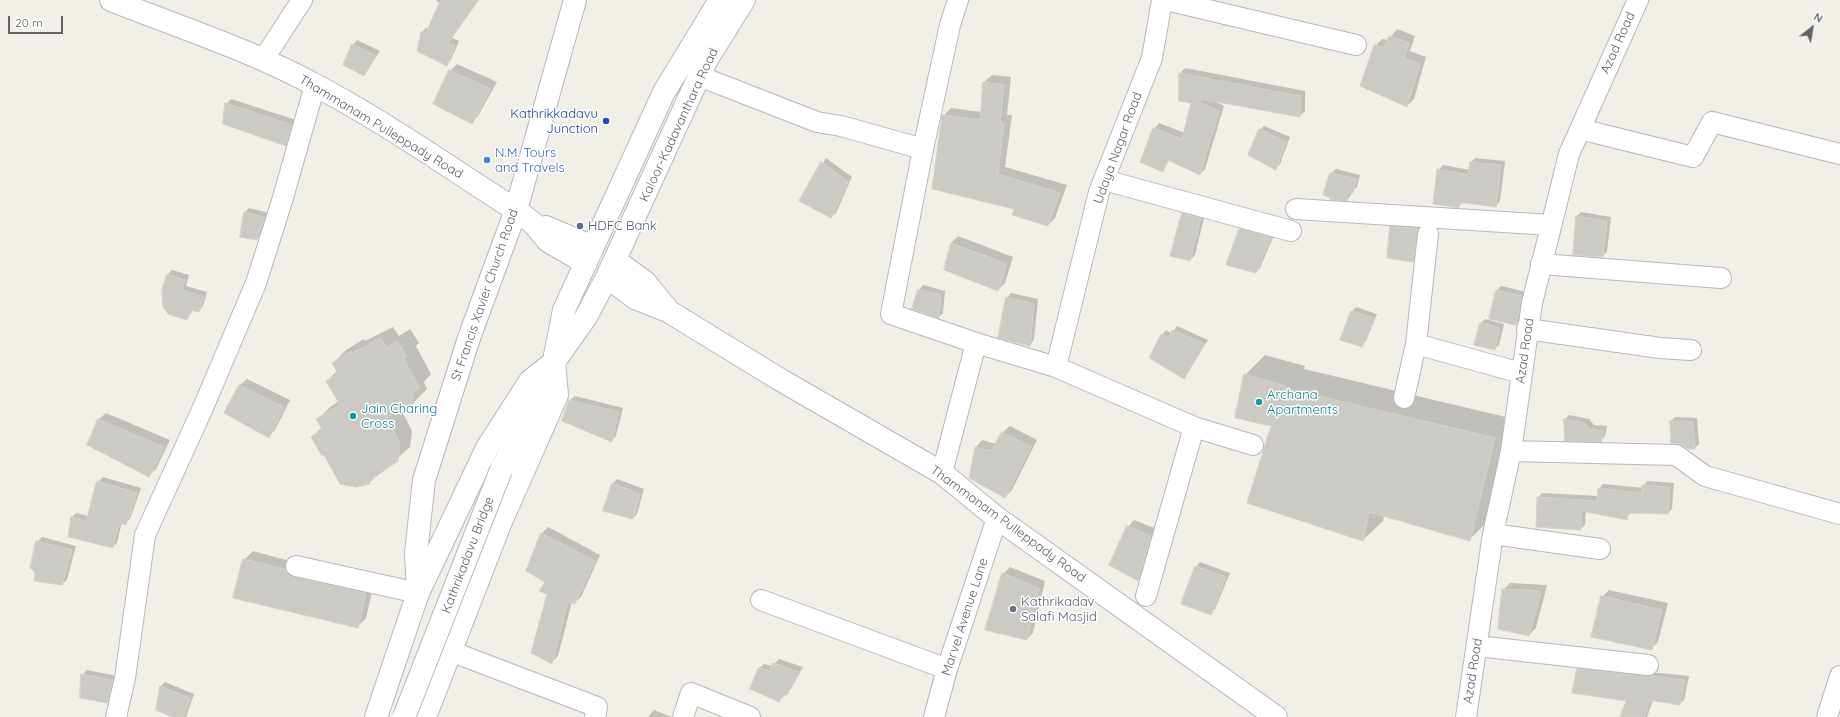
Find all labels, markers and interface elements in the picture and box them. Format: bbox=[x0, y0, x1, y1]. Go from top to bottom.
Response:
scale bar bbox=[10, 8, 65, 34]
north arrow bbox=[1792, 8, 1832, 48]
street label: Azad Road bbox=[1597, 10, 1639, 76]
text: N bbox=[1811, 10, 1825, 26]
text: 20 m bbox=[15, 15, 43, 30]
street label: Kaloor-Kadavanthara Road bbox=[636, 46, 722, 204]
street label: Thammanam Pulleppady Road bbox=[296, 72, 466, 182]
street label: Udaya Nagar Road bbox=[1091, 90, 1145, 206]
place label: Kathrikkadavu Junction bbox=[510, 106, 598, 137]
marker: Kathrikkadavu Junction bbox=[601, 116, 611, 126]
place label: N.M. Tours and Travels bbox=[495, 145, 565, 176]
marker: N.M. Tours and Travels bbox=[482, 155, 492, 165]
street label: St Francis Xavier Church Road bbox=[448, 207, 522, 383]
place label: HDFC Bank bbox=[588, 218, 657, 234]
marker: HDFC Bank bbox=[575, 221, 585, 231]
street label: Azad Road bbox=[1513, 317, 1537, 385]
place label: Archana Apartments bbox=[1267, 387, 1338, 418]
marker: Archana Apartments bbox=[1254, 397, 1264, 407]
place label: Jain Charing Cross bbox=[361, 401, 437, 432]
marker: Jain Charing Cross bbox=[348, 411, 358, 421]
street label: Thammanam Pulleppady Road bbox=[927, 462, 1089, 586]
street label: Kathrikadavu Bridge bbox=[439, 494, 497, 616]
street label: Marvel Avenue Lane bbox=[939, 556, 991, 678]
place label: Kathrikadav Salafi Masjid bbox=[1021, 594, 1097, 625]
marker: Kathrikadav Salafi Masjid bbox=[1008, 604, 1018, 614]
street label: Azad Road bbox=[1460, 637, 1486, 705]

